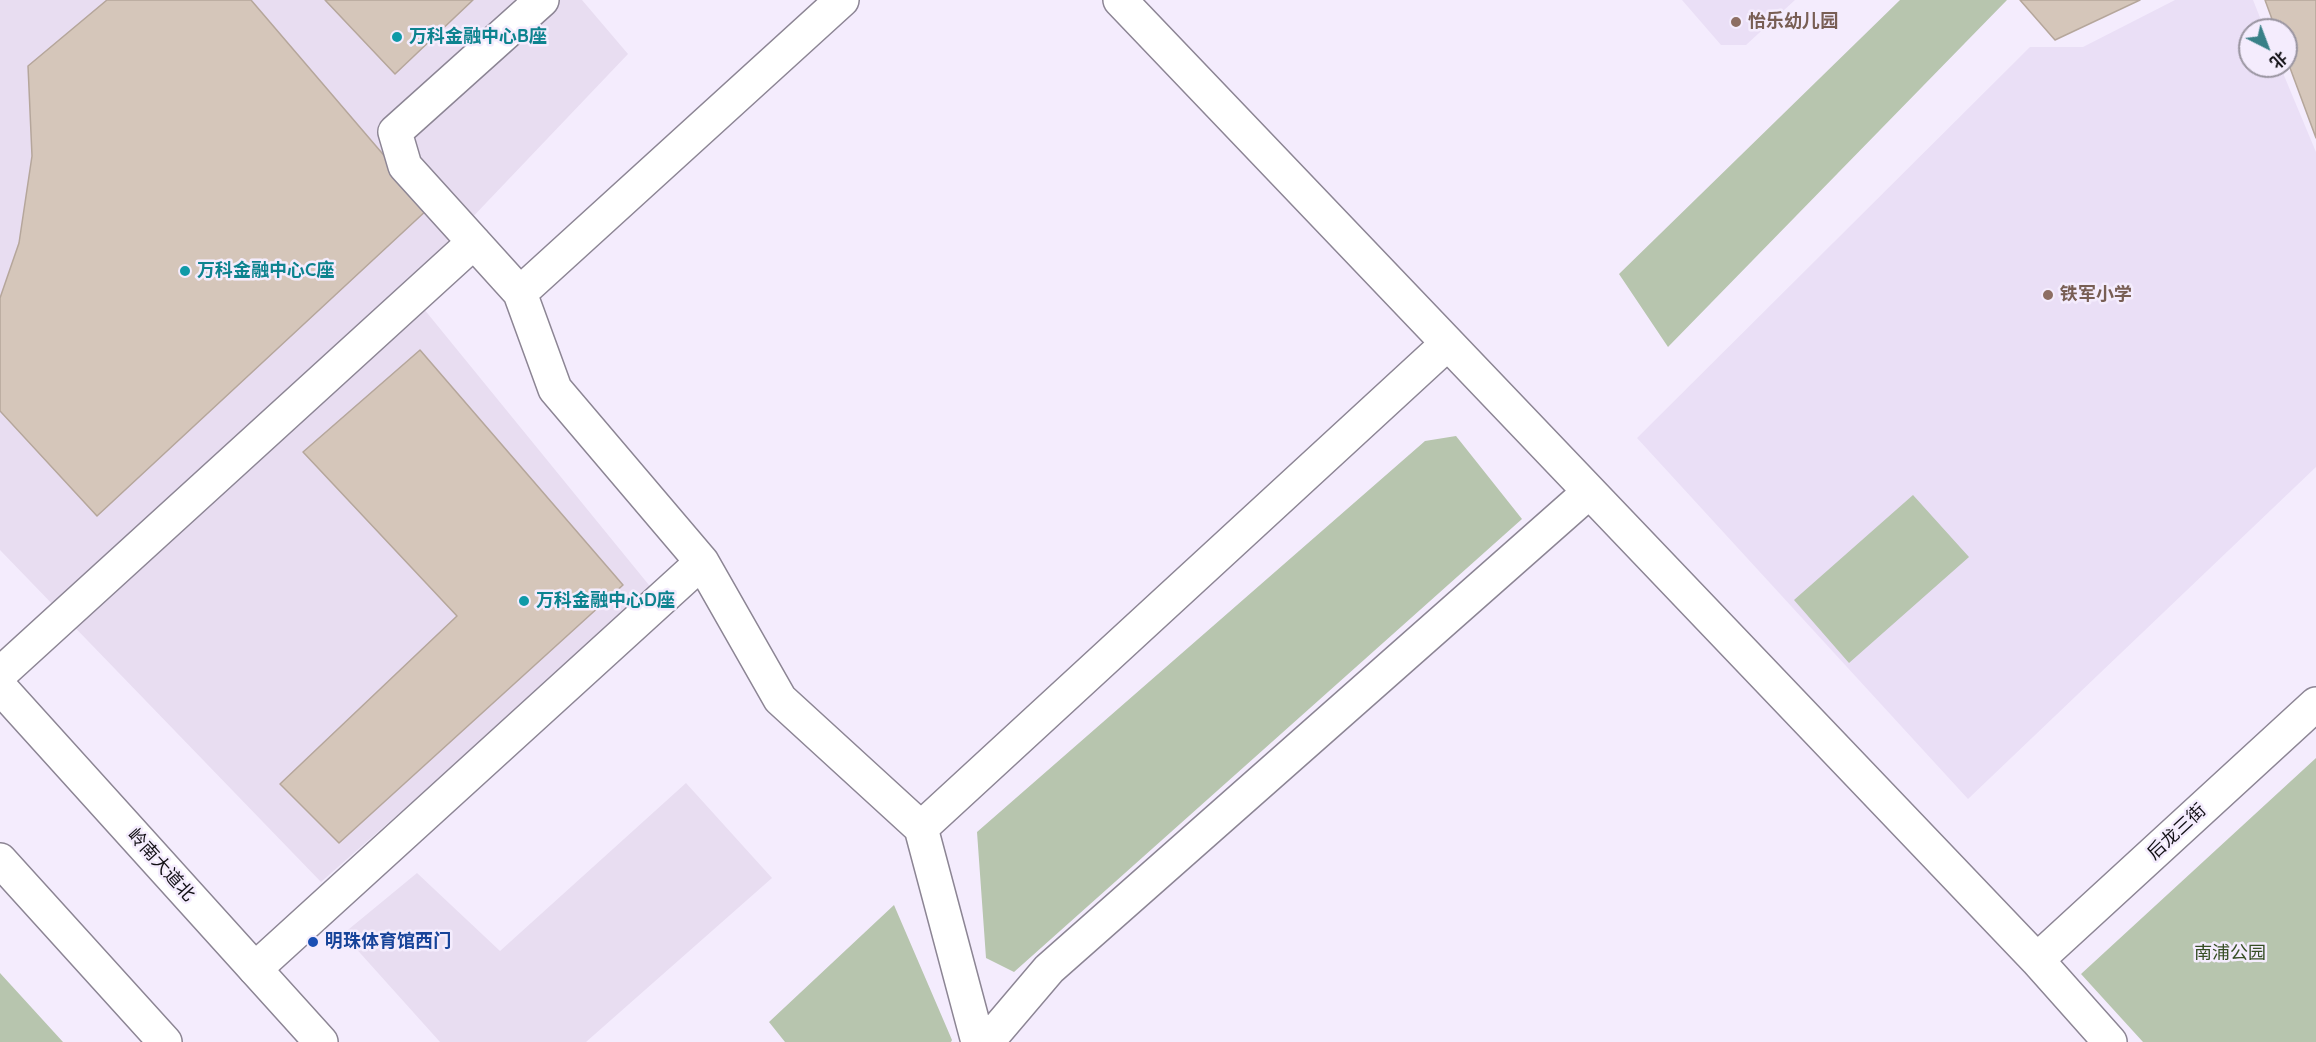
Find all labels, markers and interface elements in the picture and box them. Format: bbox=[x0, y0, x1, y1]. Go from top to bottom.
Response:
place label: 怡乐幼儿园 bbox=[1748, 11, 1838, 33]
marker: 怡乐幼儿园 bbox=[1729, 15, 1743, 29]
north arrow bbox=[2238, 18, 2298, 78]
place label: 万科金融中心B座 bbox=[409, 26, 547, 48]
marker: 万科金融中心B座 bbox=[390, 30, 404, 44]
text: 北 bbox=[2266, 47, 2291, 73]
place label: 万科金融中心C座 bbox=[197, 260, 334, 282]
marker: 万科金融中心C座 bbox=[178, 264, 192, 278]
place label: 铁军小学 bbox=[2060, 284, 2132, 306]
marker: 铁军小学 bbox=[2041, 288, 2055, 302]
place label: 万科金融中心D座 bbox=[536, 590, 675, 612]
marker: 万科金融中心D座 bbox=[517, 594, 531, 608]
street label: 后龙三街 bbox=[2143, 800, 2211, 864]
street label: 岭南大道北 bbox=[123, 824, 199, 906]
place label: 明珠体育馆西门 bbox=[325, 931, 451, 953]
marker: 明珠体育馆西门 bbox=[306, 935, 320, 949]
park label: 南浦公园 bbox=[2194, 943, 2266, 965]

